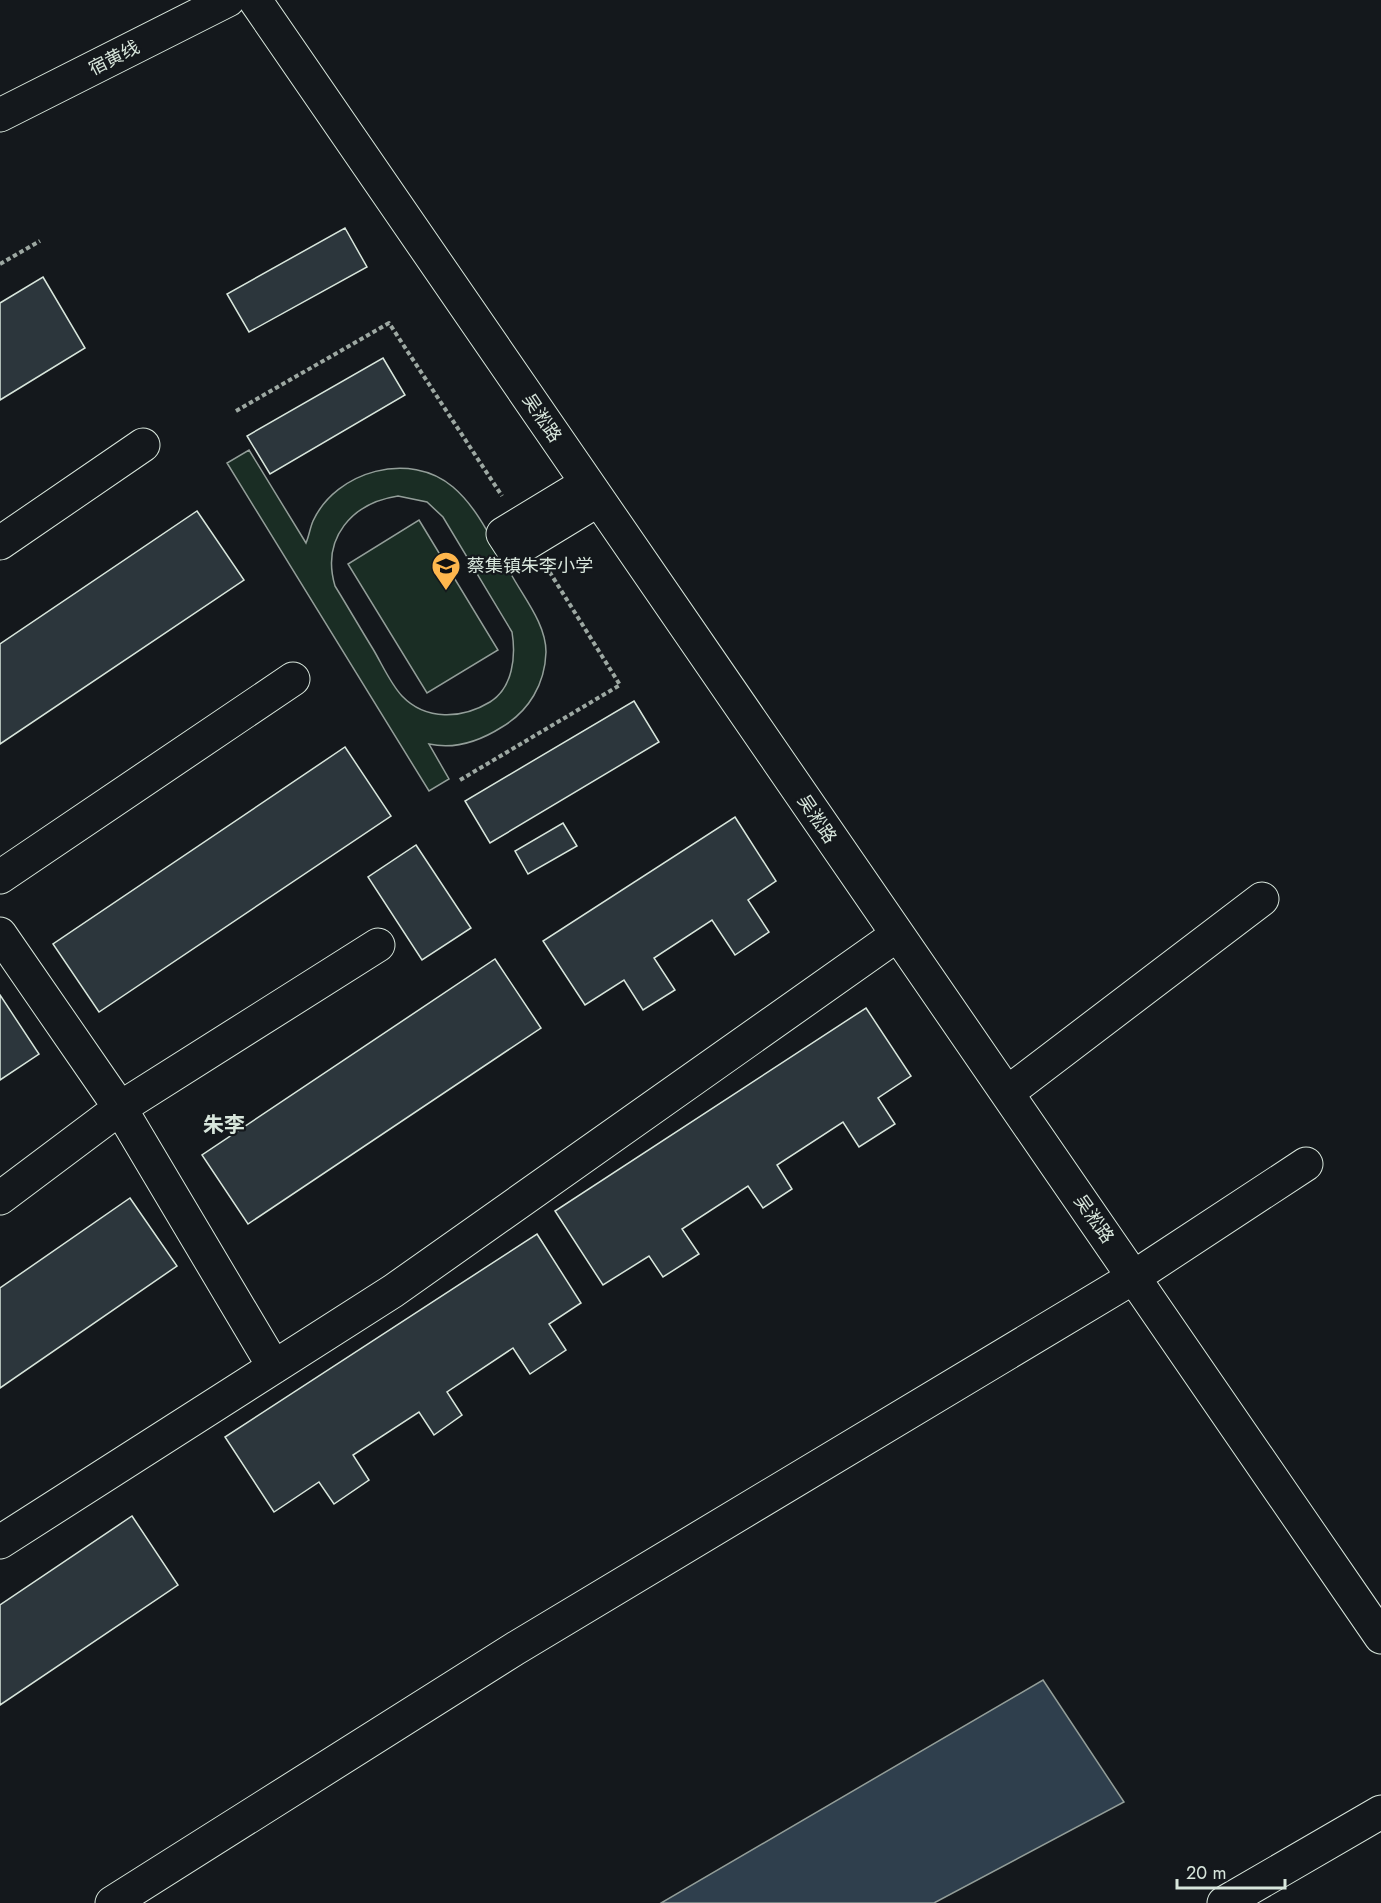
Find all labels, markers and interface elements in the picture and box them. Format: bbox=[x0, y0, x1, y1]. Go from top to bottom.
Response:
street label: 宿黄线 bbox=[84, 34, 144, 82]
street label: 吴淞路 bbox=[516, 388, 568, 448]
school or university icon: 蔡集镇朱李小学 bbox=[430, 550, 462, 592]
place label: 蔡集镇朱李小学 bbox=[467, 553, 593, 579]
street label: 吴淞路 bbox=[791, 789, 843, 849]
district label: 朱李 bbox=[203, 1110, 245, 1140]
street label: 吴淞路 bbox=[1068, 1189, 1120, 1249]
scale bar bbox=[1177, 1852, 1285, 1890]
text: 20 m bbox=[1186, 1860, 1226, 1886]

